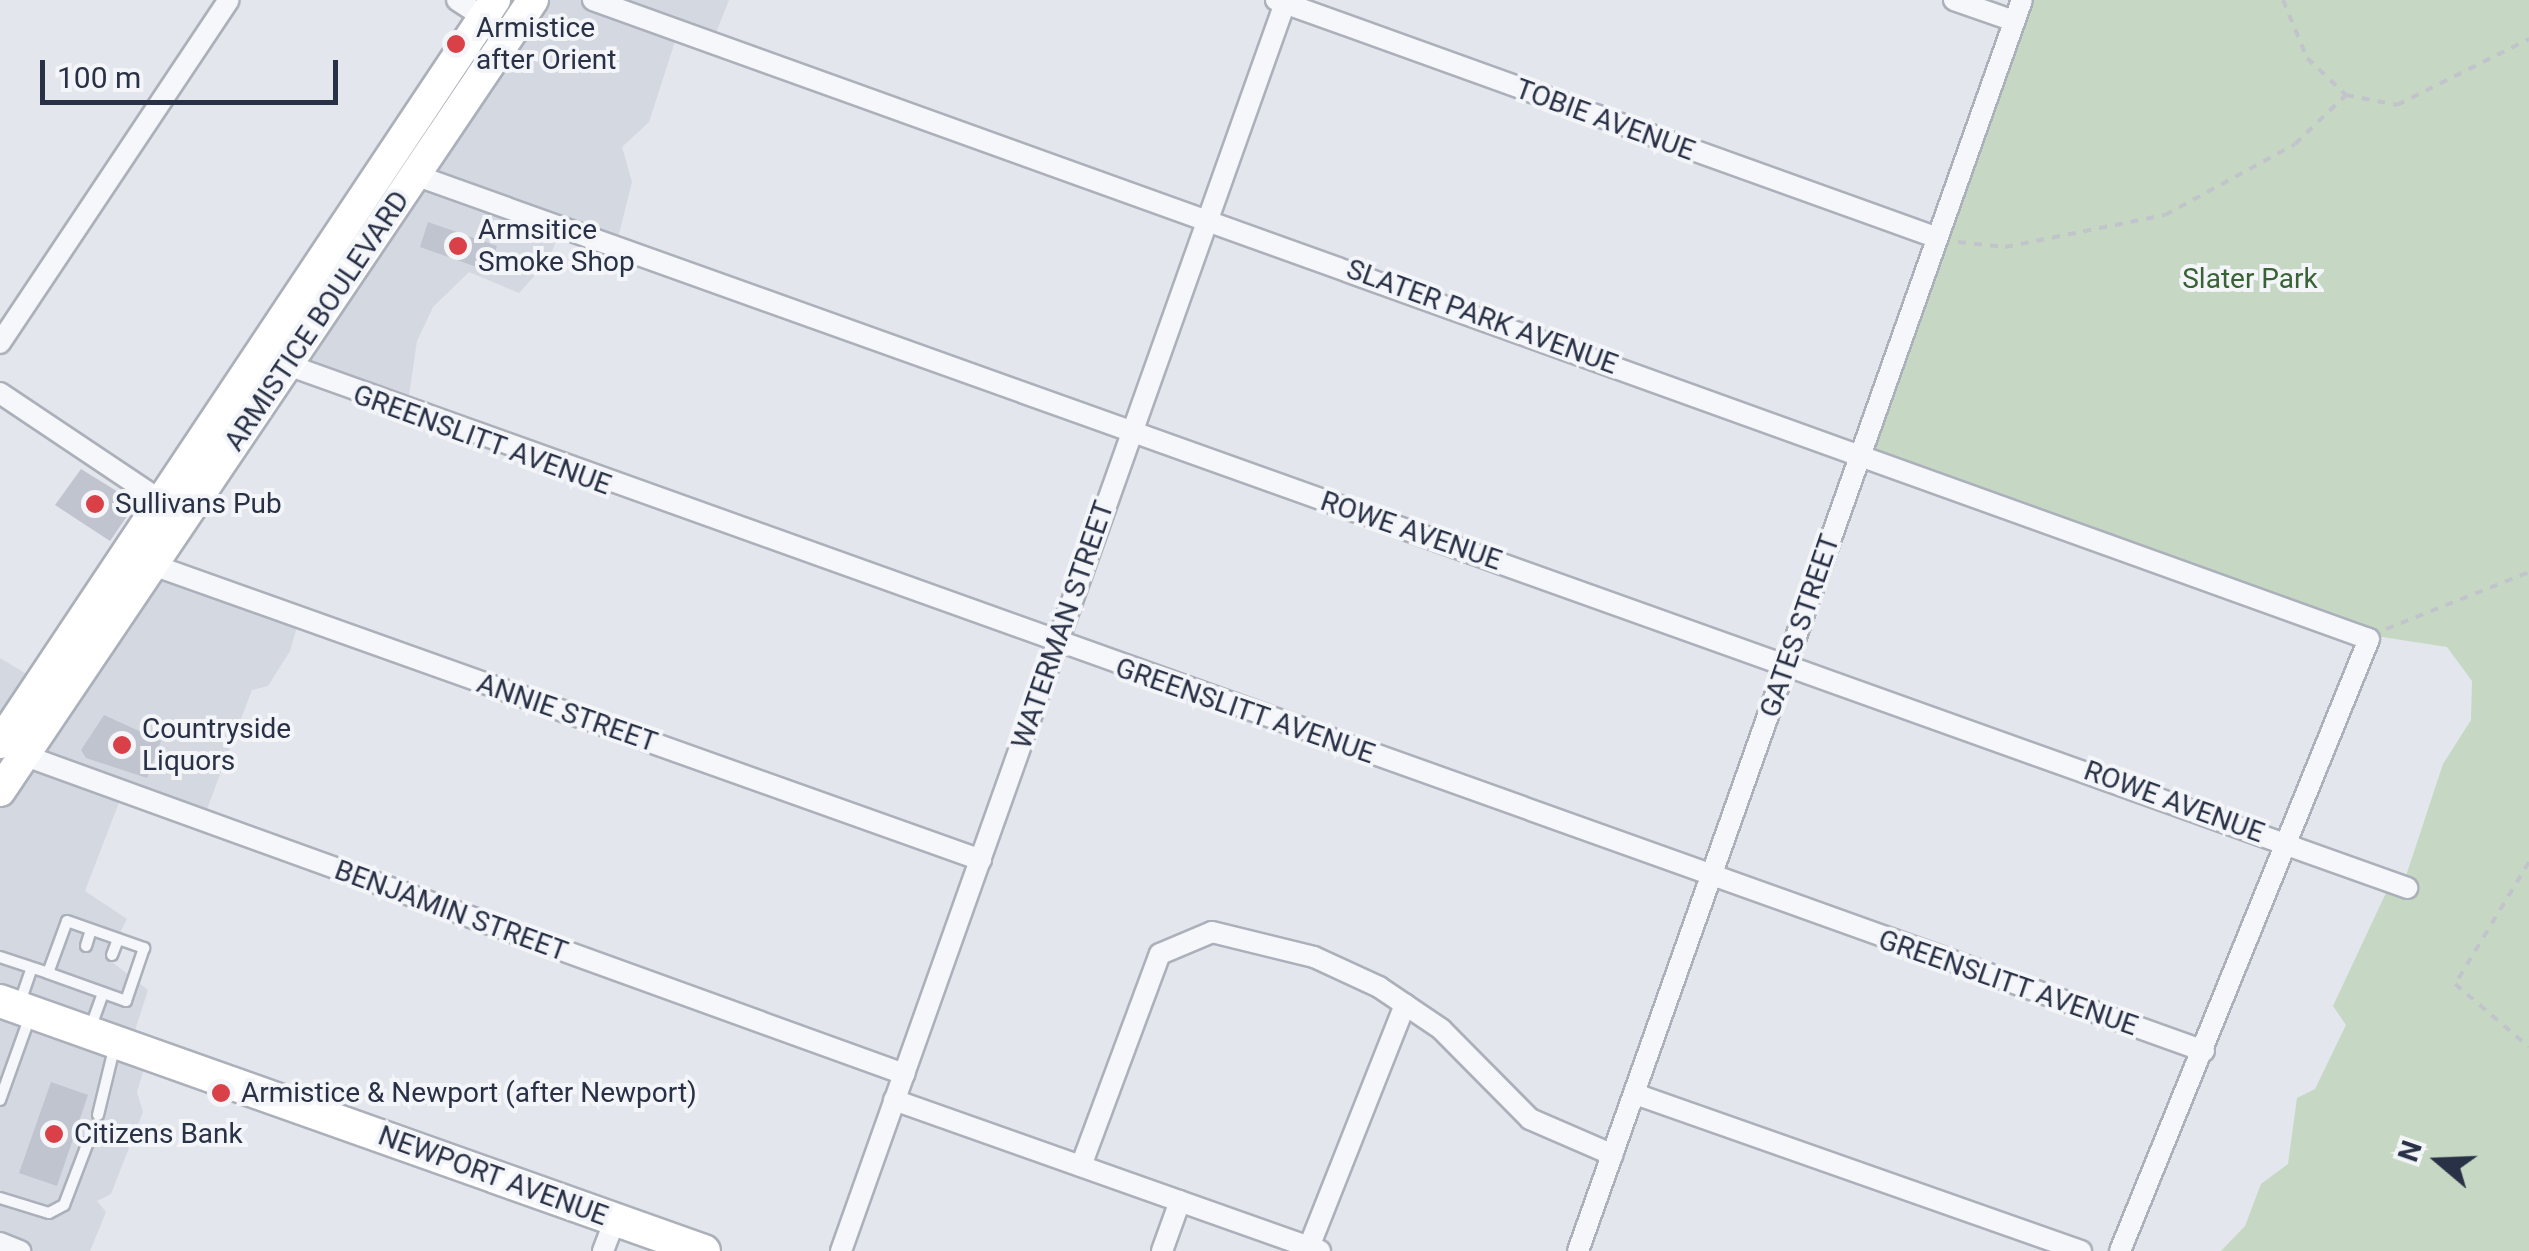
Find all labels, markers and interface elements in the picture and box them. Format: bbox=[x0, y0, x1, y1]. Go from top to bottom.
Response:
place label: Armistice after Orient bbox=[476, 11, 616, 77]
marker: Armistice after Orient bbox=[445, 33, 467, 55]
scale bar bbox=[45, 40, 342, 102]
text: 100 m bbox=[57, 60, 141, 95]
street label: TOBIE AVENUE bbox=[1511, 72, 1699, 168]
street label: ARMISTICE BOULEVARD bbox=[217, 185, 417, 457]
place label: Armsitice Smoke Shop bbox=[478, 213, 635, 279]
marker: Armsitice Smoke Shop bbox=[447, 235, 469, 257]
street label: SLATER PARK AVENUE bbox=[1342, 252, 1622, 382]
park label: Slater Park bbox=[2182, 262, 2318, 296]
street label: GREENSLITT AVENUE bbox=[348, 378, 616, 502]
street label: ROWE AVENUE bbox=[1316, 484, 1506, 578]
place label: Sullivans Pub bbox=[115, 487, 282, 521]
marker: Sullivans Pub bbox=[84, 493, 106, 515]
street label: WATERMAN STREET bbox=[1005, 497, 1121, 753]
street label: GATES STREET bbox=[1753, 530, 1847, 722]
street label: GREENSLITT AVENUE bbox=[1111, 651, 1379, 771]
street label: ANNIE STREET bbox=[473, 666, 661, 760]
place label: Countryside Liquors bbox=[142, 712, 291, 778]
marker: Countryside Liquors bbox=[111, 734, 133, 756]
street label: ROWE AVENUE bbox=[2079, 754, 2269, 850]
street label: BENJAMIN STREET bbox=[330, 853, 572, 969]
street label: GREENSLITT AVENUE bbox=[1874, 923, 2142, 1043]
place label: Armistice & Newport (after Newport) bbox=[241, 1076, 697, 1110]
marker: Armistice & Newport (after Newport) bbox=[210, 1082, 232, 1104]
north arrow bbox=[2389, 1111, 2489, 1211]
place label: Citizens Bank bbox=[74, 1117, 243, 1151]
street label: NEWPORT AVENUE bbox=[373, 1119, 613, 1233]
marker: Citizens Bank bbox=[43, 1123, 65, 1145]
text: N bbox=[2391, 1136, 2429, 1166]

